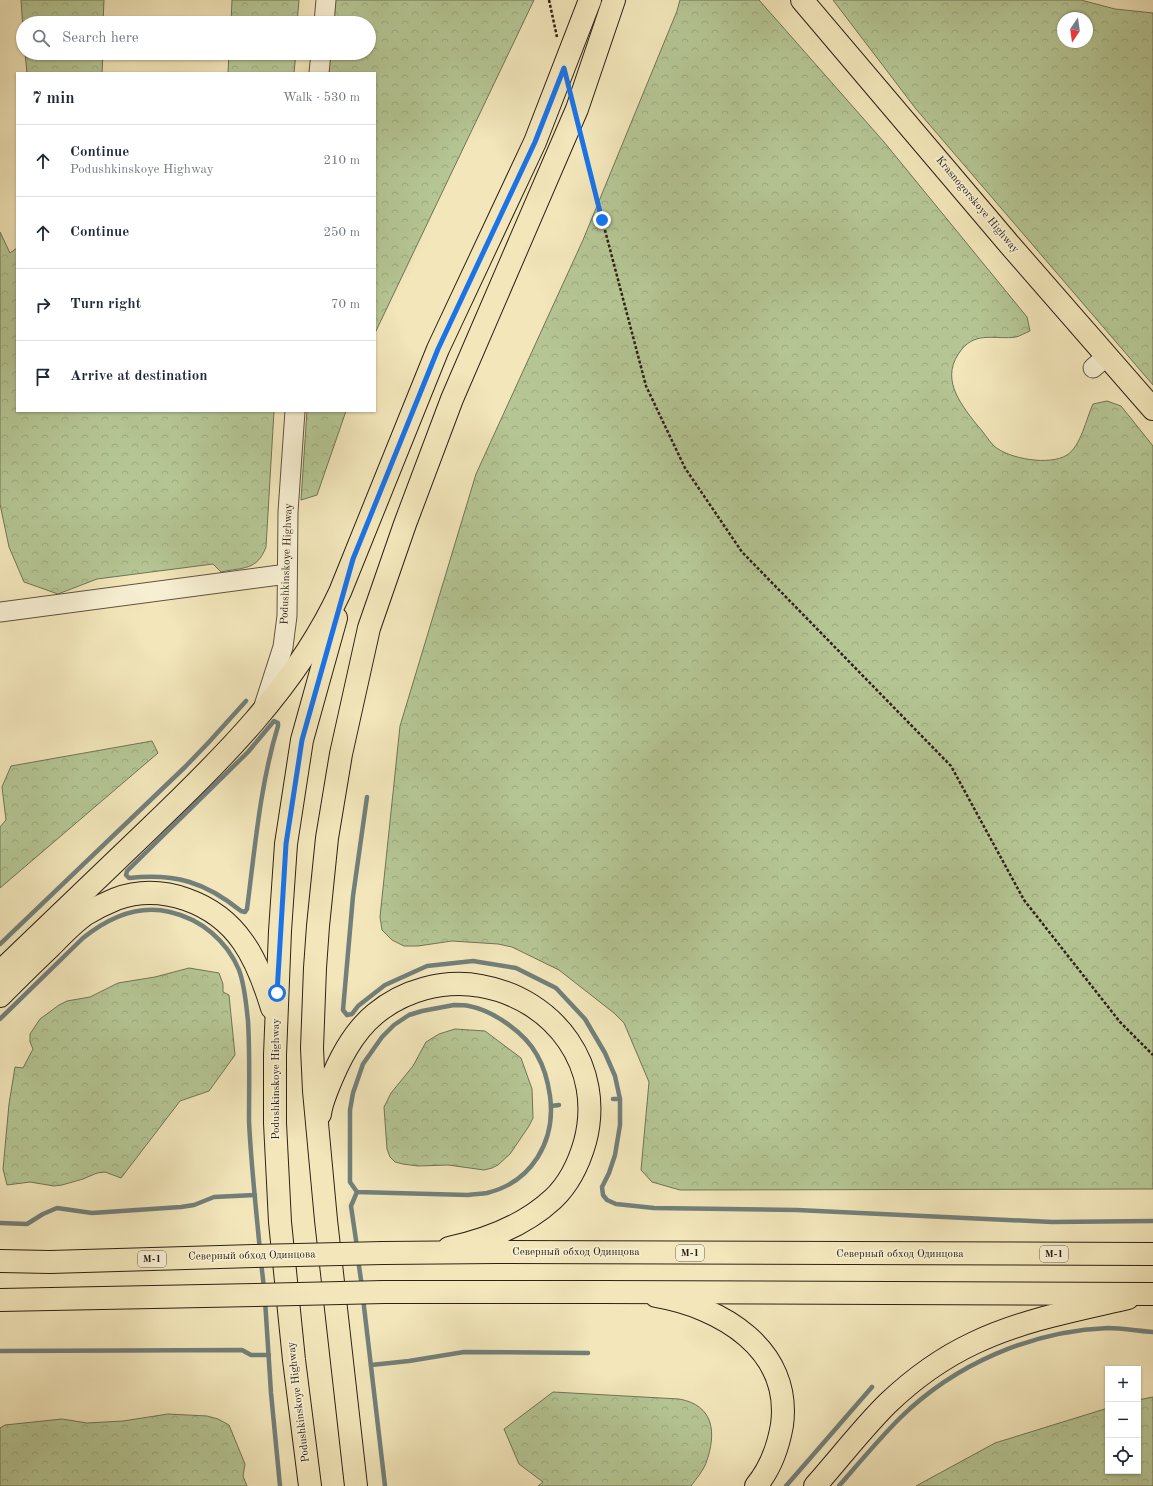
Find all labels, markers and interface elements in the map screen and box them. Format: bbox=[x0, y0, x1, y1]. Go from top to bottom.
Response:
north arrow bbox=[1057, 12, 1093, 48]
search box bbox=[16, 16, 376, 60]
icon: search bbox=[30, 27, 52, 49]
text: Search here bbox=[62, 31, 139, 46]
text: 7 min bbox=[32, 90, 75, 107]
text: Walk · 530 m bbox=[283, 91, 360, 104]
text: Continue bbox=[70, 145, 129, 160]
icon: ahead bbox=[32, 150, 54, 172]
text: 210 m bbox=[323, 154, 360, 167]
street label: Krasnogorskoye Highway bbox=[933, 155, 1021, 256]
text: Podushkinskoye Highway bbox=[70, 163, 214, 176]
route end bbox=[593, 211, 611, 229]
icon: ahead bbox=[32, 222, 54, 244]
text: Continue bbox=[70, 225, 129, 240]
text: 250 m bbox=[323, 226, 360, 239]
icon: right bbox=[32, 294, 54, 316]
text: Turn right bbox=[70, 297, 141, 312]
text: 70 m bbox=[331, 298, 360, 311]
icon: arrive bbox=[32, 366, 54, 388]
text: Arrive at destination bbox=[70, 369, 208, 384]
street label: Podushkinskoye Highway bbox=[279, 503, 295, 625]
route start bbox=[268, 984, 286, 1002]
street label: Podushkinskoye Highway bbox=[271, 1018, 282, 1140]
road number: М-1 bbox=[676, 1245, 704, 1261]
road number: М-1 bbox=[1040, 1246, 1068, 1262]
street label: Северный обход Одинцова bbox=[512, 1247, 640, 1258]
street label: Северный обход Одинцова bbox=[188, 1249, 316, 1263]
street label: Северный обход Одинцова bbox=[836, 1249, 964, 1260]
road number: М-1 bbox=[138, 1251, 166, 1267]
street label: Podushkinskoye Highway bbox=[286, 1341, 312, 1463]
map controls bbox=[1105, 1366, 1141, 1474]
button: + bbox=[1105, 1366, 1141, 1402]
button: − bbox=[1105, 1402, 1141, 1438]
button: locate bbox=[1105, 1438, 1141, 1474]

